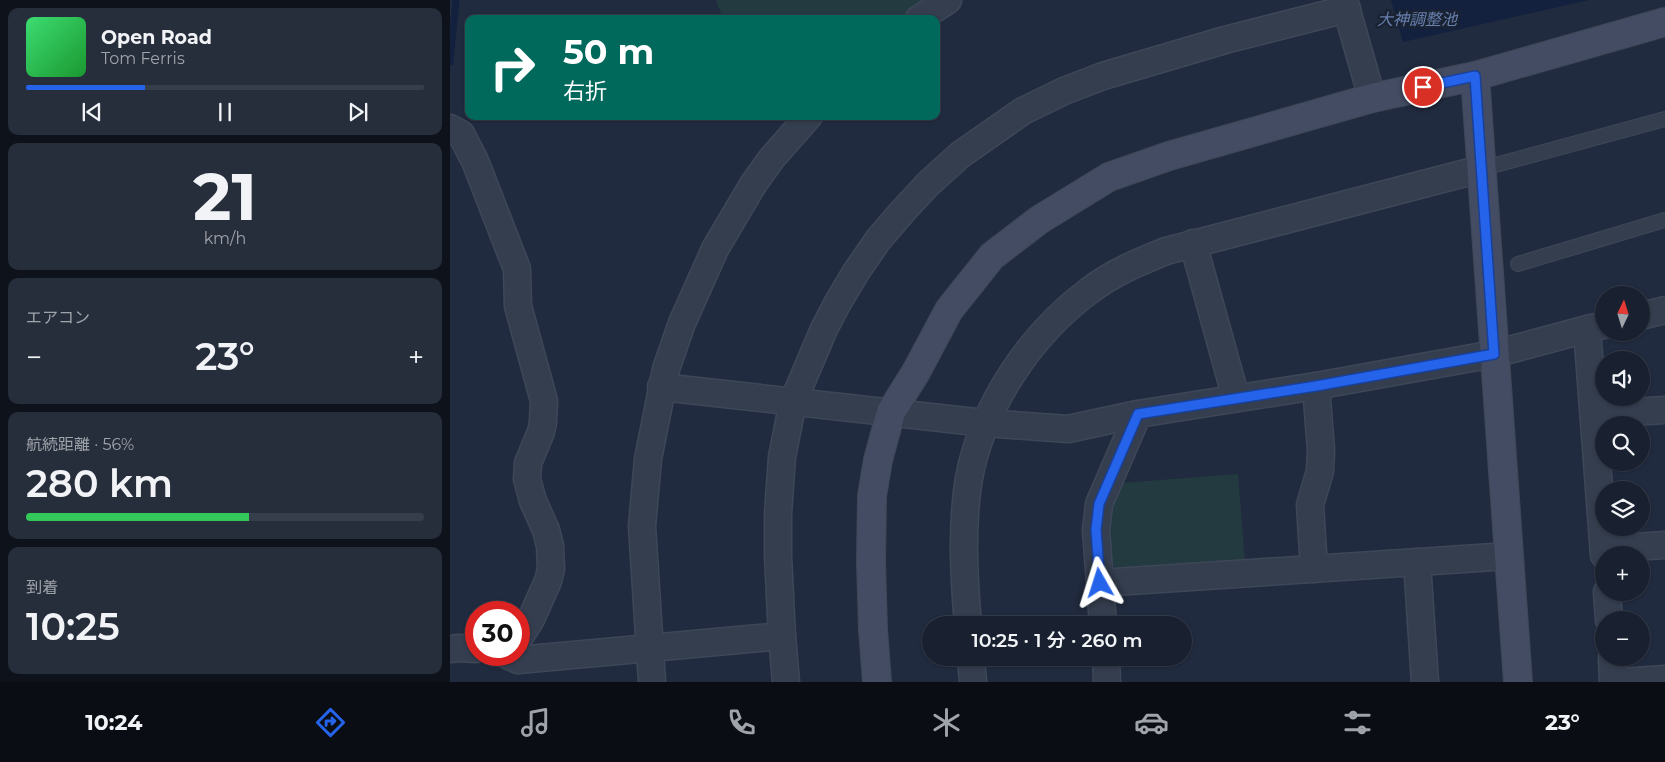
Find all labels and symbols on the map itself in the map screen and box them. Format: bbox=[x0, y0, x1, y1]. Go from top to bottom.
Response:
water label: 大神調整池 bbox=[1377, 10, 1459, 29]
pin bbox=[1402, 66, 1444, 108]
north arrow bbox=[1595, 286, 1650, 341]
position arrow bbox=[1073, 556, 1125, 608]
speed limit sign: 30 bbox=[465, 601, 530, 666]

